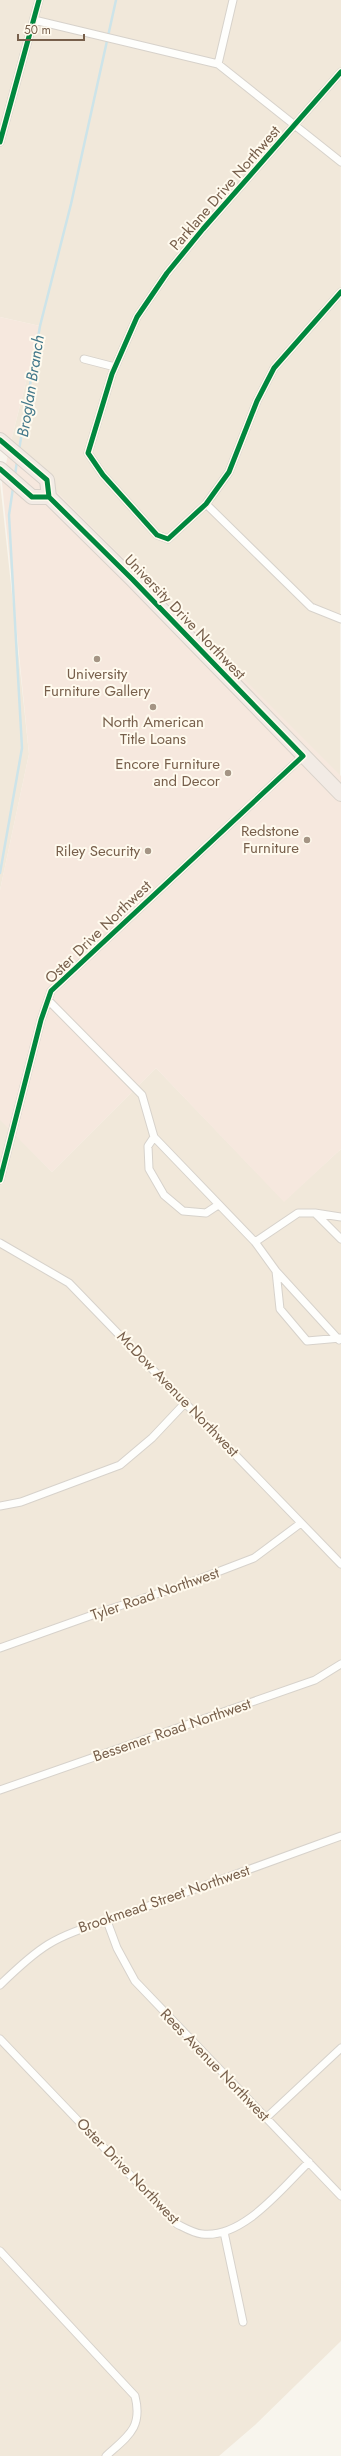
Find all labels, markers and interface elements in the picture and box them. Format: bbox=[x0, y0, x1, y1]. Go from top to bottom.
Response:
scale bar bbox=[18, 16, 84, 42]
text: 50 m bbox=[24, 21, 51, 39]
street label: Parklane Drive Northwest bbox=[165, 120, 286, 255]
water label: Broglan Branch bbox=[11, 333, 50, 439]
street label: University Drive Northwest bbox=[119, 549, 251, 685]
marker: University Furniture Gallery bbox=[92, 654, 102, 664]
place label: University Furniture Gallery bbox=[44, 663, 151, 702]
marker: North American Title Loans bbox=[148, 702, 158, 712]
place label: North American Title Loans bbox=[102, 711, 204, 750]
place label: Encore Furniture and Decor bbox=[115, 753, 221, 792]
marker: Encore Furniture and Decor bbox=[223, 768, 233, 778]
place label: Redstone Furniture bbox=[241, 820, 299, 859]
marker: Redstone Furniture bbox=[302, 835, 312, 845]
place label: Riley Security bbox=[55, 840, 140, 862]
marker: Riley Security bbox=[143, 846, 153, 856]
street label: Oster Drive Northwest bbox=[40, 875, 156, 989]
street label: McDow Avenue Northwest bbox=[112, 1326, 244, 1462]
street label: Tyler Road Northwest bbox=[88, 1562, 223, 1626]
street label: Bessemer Road Northwest bbox=[90, 1693, 254, 1767]
street label: Brookmead Street Northwest bbox=[75, 1859, 253, 1939]
street label: Rees Avenue Northwest bbox=[155, 2004, 275, 2127]
street label: Oster Drive Northwest bbox=[71, 2113, 185, 2229]

